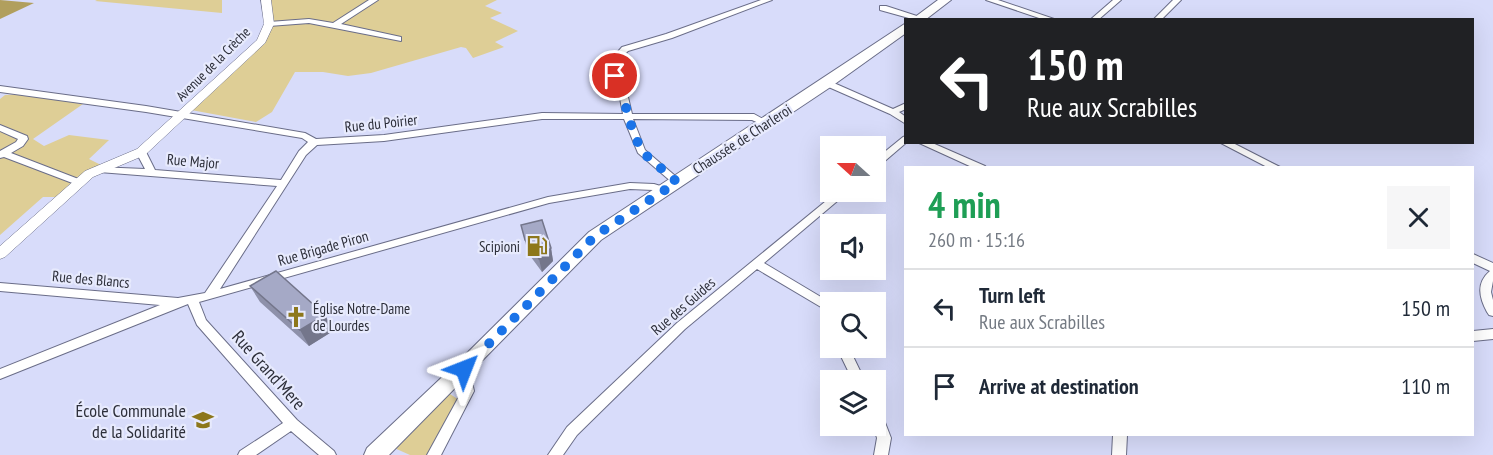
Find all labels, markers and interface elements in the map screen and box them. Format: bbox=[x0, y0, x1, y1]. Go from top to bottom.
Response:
street label: Avenue de la Crèche bbox=[172, 23, 254, 105]
text: 150 m bbox=[1027, 37, 1124, 92]
icon: left bbox=[928, 42, 1006, 120]
pin bbox=[589, 50, 640, 101]
icon: arrive bbox=[598, 59, 631, 92]
text: Rue aux Scrabilles bbox=[1027, 90, 1197, 124]
street label: Chaussée de Charleroi bbox=[689, 100, 795, 178]
street label: Rue du Poirier bbox=[344, 110, 419, 136]
north arrow bbox=[820, 136, 886, 202]
map controls bbox=[820, 136, 886, 436]
street label: Rue Major bbox=[166, 149, 221, 173]
text: 4 min bbox=[928, 181, 1001, 228]
button: close bbox=[1387, 186, 1450, 249]
button: sound bbox=[820, 214, 886, 280]
street label: Rue Brigade Piron bbox=[276, 226, 370, 270]
text: 260 m · 15:16 bbox=[928, 227, 1025, 253]
fuel station icon: Scipioni bbox=[525, 234, 549, 258]
place label: Scipioni bbox=[479, 237, 520, 256]
street label: Rue des Blancs bbox=[52, 266, 130, 292]
street label: Rue des Guides bbox=[647, 273, 719, 339]
text: Turn left bbox=[979, 281, 1045, 309]
button: search bbox=[820, 292, 886, 358]
icon: left bbox=[928, 292, 961, 325]
text: 150 m bbox=[1401, 294, 1450, 322]
place label: Église Notre-Dame de Lourdes bbox=[313, 299, 410, 335]
church icon: Église Notre-Dame de Lourdes bbox=[284, 305, 308, 329]
text: Rue aux Scrabilles bbox=[979, 309, 1105, 335]
street label: Rue Grand'Mere bbox=[227, 326, 311, 414]
position arrow bbox=[432, 337, 496, 401]
button: layers bbox=[820, 370, 886, 436]
icon: arrive bbox=[928, 370, 961, 403]
text: Arrive at destination bbox=[979, 372, 1139, 400]
text: 110 m bbox=[1401, 372, 1450, 400]
place label: École Communale de la Solidarité bbox=[75, 399, 186, 443]
school or university icon: École Communale de la Solidarité bbox=[191, 408, 215, 432]

